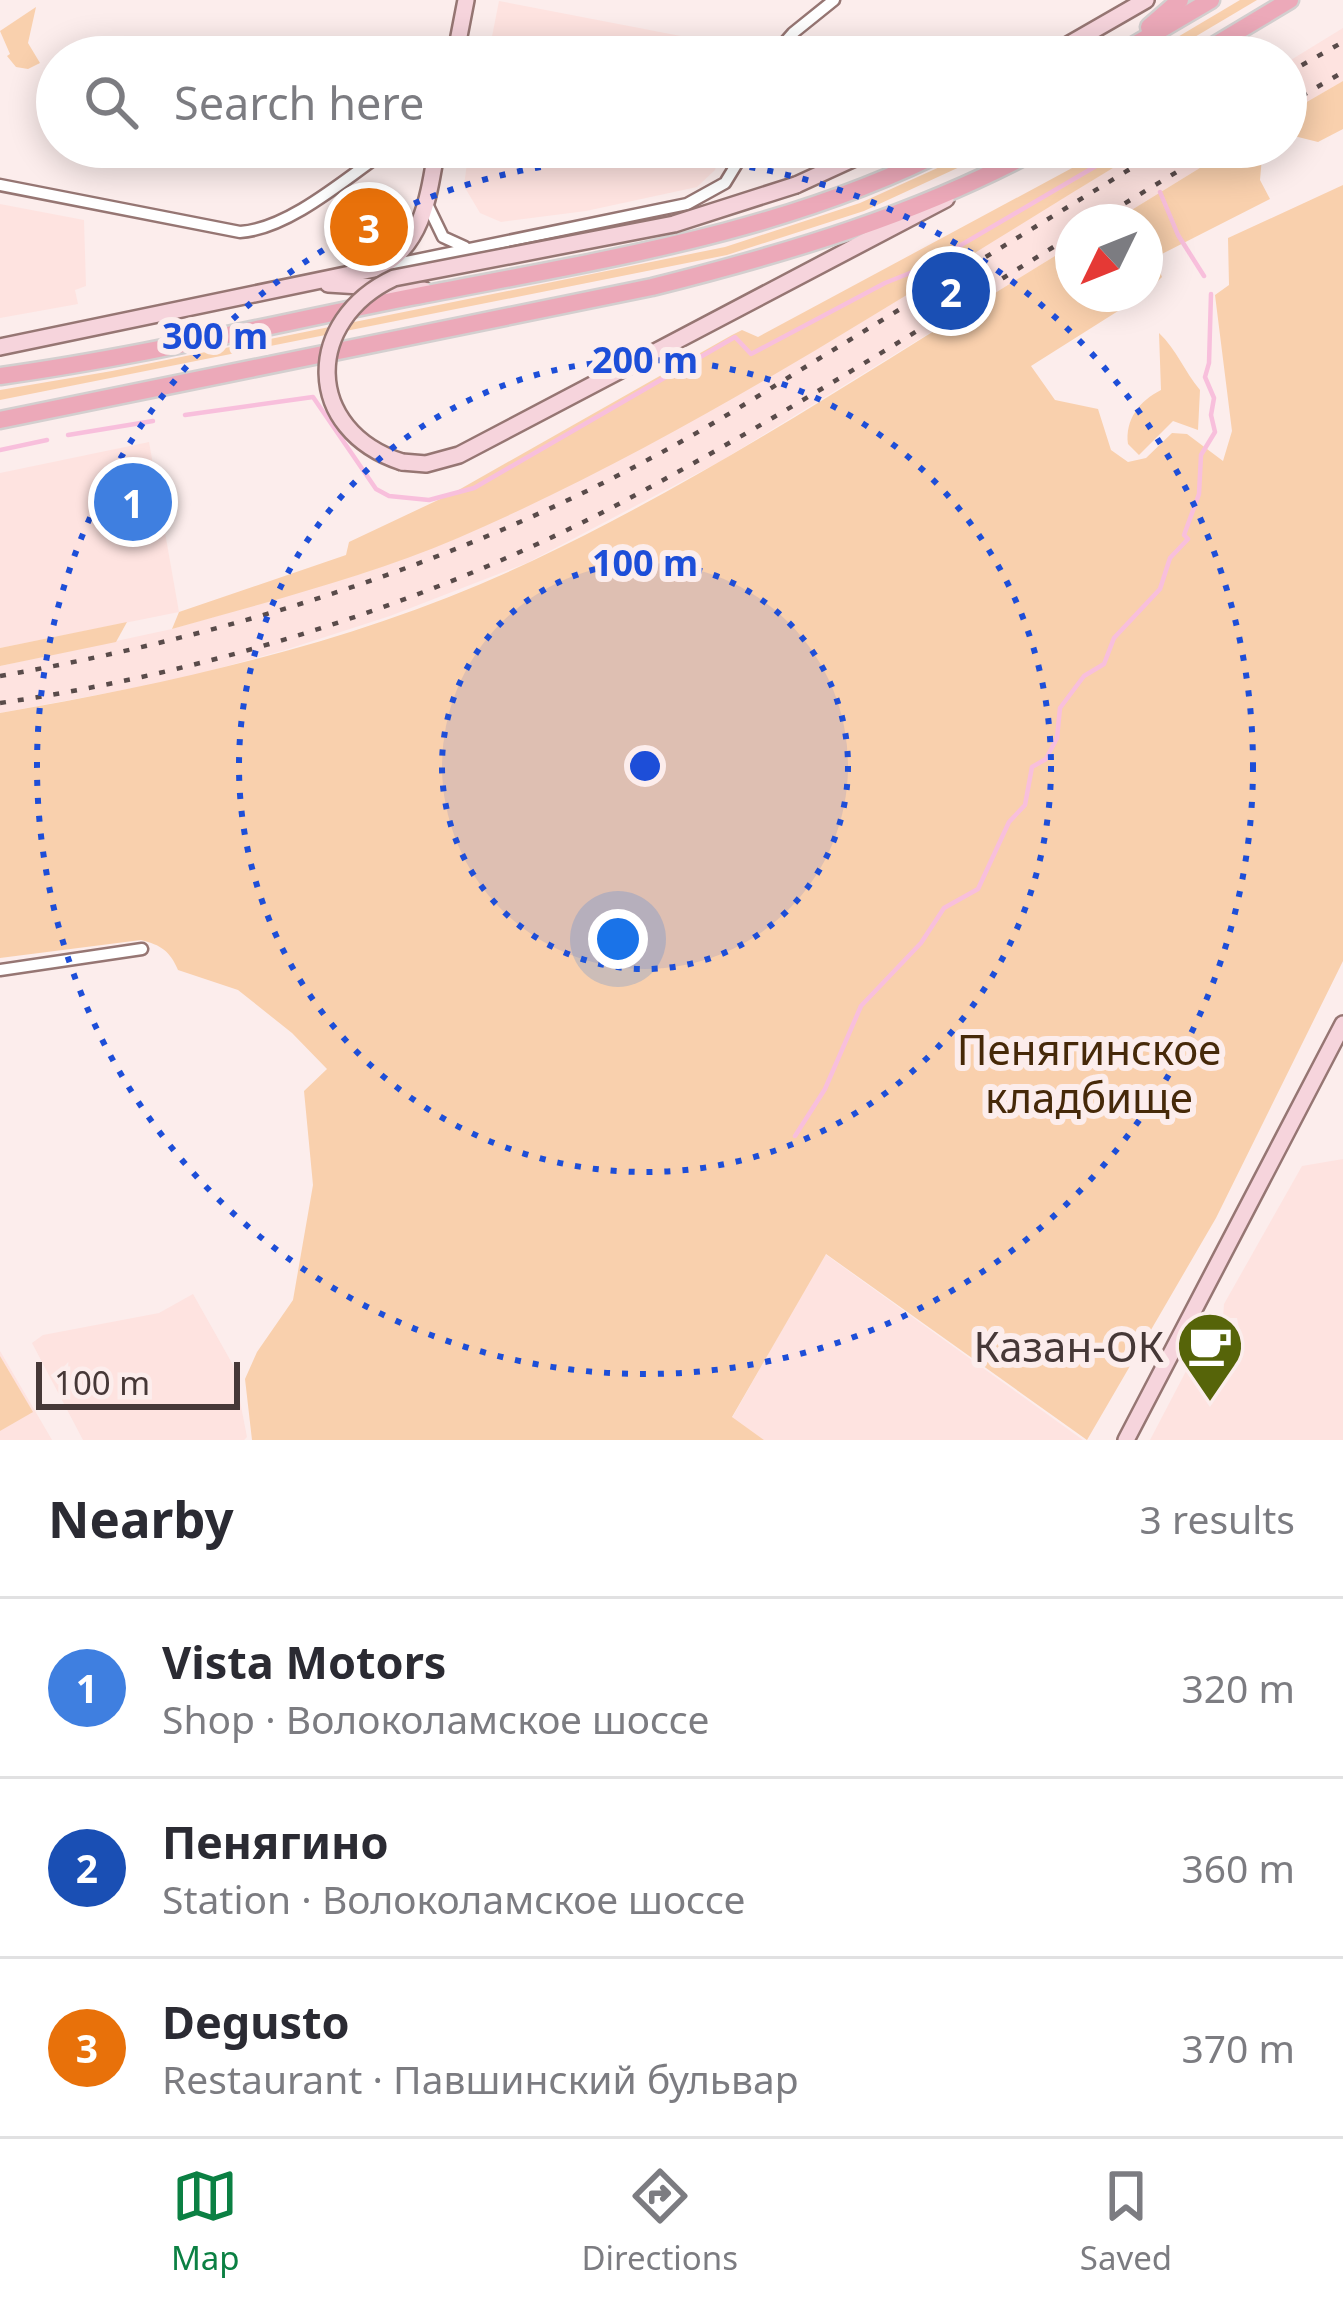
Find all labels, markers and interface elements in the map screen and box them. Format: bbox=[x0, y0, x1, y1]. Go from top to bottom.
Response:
search box bbox=[36, 36, 1307, 168]
icon: search bbox=[78, 69, 144, 135]
text: Search here bbox=[174, 72, 424, 133]
pin: 3 bbox=[330, 182, 408, 272]
north arrow bbox=[1055, 204, 1163, 312]
pin: 2 bbox=[912, 246, 990, 336]
text: 300 m bbox=[162, 311, 268, 360]
text: 200 m bbox=[592, 335, 698, 384]
pin: 1 bbox=[94, 457, 172, 547]
text: 100 m bbox=[592, 538, 698, 587]
centre of rings bbox=[624, 745, 666, 787]
your location bbox=[588, 909, 648, 969]
park label: Пенягинское кладбище bbox=[957, 1020, 1221, 1125]
cafe icon: Казан-ОК bbox=[1175, 1310, 1245, 1404]
place label: Казан-ОК bbox=[973, 1317, 1164, 1374]
scale bar bbox=[36, 1356, 240, 1409]
text: 100 m bbox=[54, 1360, 150, 1405]
text: Nearby bbox=[48, 1483, 234, 1553]
text: 3 results bbox=[1140, 1492, 1295, 1545]
text: Vista Motors bbox=[162, 1631, 446, 1692]
text: 1 bbox=[76, 1661, 98, 1714]
text: 320 m bbox=[1181, 1661, 1295, 1714]
text: Shop · Волоколамское шоссе bbox=[162, 1692, 709, 1745]
text: Пенягино bbox=[162, 1811, 389, 1872]
text: 2 bbox=[76, 1841, 98, 1894]
text: 360 m bbox=[1181, 1841, 1295, 1894]
text: Station · Волоколамское шоссе bbox=[162, 1872, 745, 1925]
text: Degusto bbox=[162, 1991, 350, 2052]
text: 3 bbox=[76, 2021, 98, 2074]
text: 370 m bbox=[1181, 2021, 1295, 2074]
text: Restaurant · Павшинский бульвар bbox=[162, 2052, 798, 2105]
tab: Map bbox=[171, 2163, 240, 2280]
tab: Directions bbox=[581, 2163, 738, 2280]
tab: Saved bbox=[1080, 2163, 1172, 2280]

